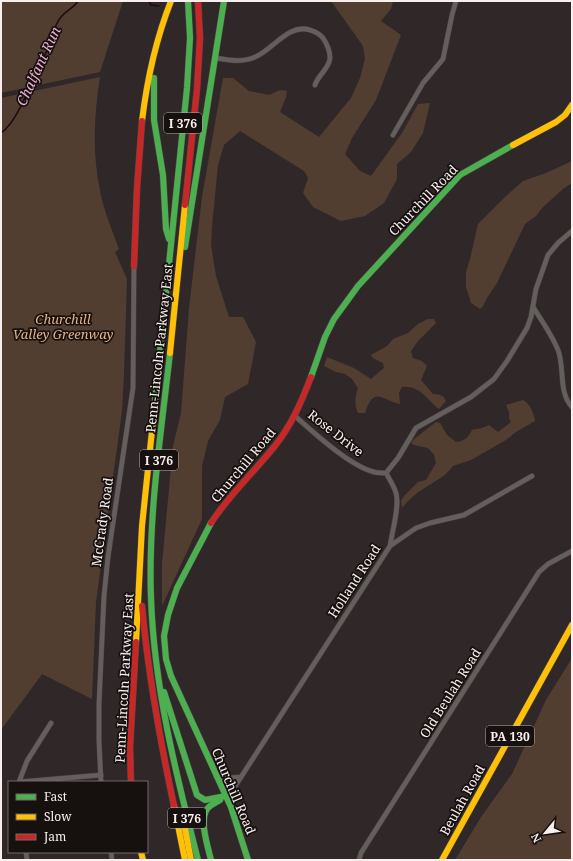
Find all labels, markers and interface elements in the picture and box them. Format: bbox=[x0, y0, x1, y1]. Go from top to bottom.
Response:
water label: Chalfant Run bbox=[11, 23, 65, 109]
road number: I 376 bbox=[164, 113, 202, 133]
street label: Churchill Road bbox=[385, 161, 462, 239]
street label: Penn-Lincoln Parkway East bbox=[141, 262, 177, 433]
park label: Churchill Valley Greenway bbox=[13, 310, 113, 343]
street label: Rose Drive bbox=[304, 405, 368, 461]
street label: Churchill Road bbox=[206, 424, 280, 506]
road number: I 376 bbox=[140, 450, 178, 470]
street label: McCrady Road bbox=[87, 476, 117, 568]
street label: Holland Road bbox=[324, 541, 385, 621]
street label: Penn-Lincoln Parkway East bbox=[111, 592, 137, 763]
street label: Old Beulah Road bbox=[415, 645, 485, 741]
road number: PA 130 bbox=[486, 726, 534, 746]
street label: Churchill Road bbox=[208, 745, 260, 837]
street label: Beulah Road bbox=[435, 762, 489, 838]
legend bbox=[8, 781, 148, 853]
text: Fast bbox=[44, 788, 67, 805]
text: Slow bbox=[44, 808, 72, 825]
road number: I 376 bbox=[168, 808, 206, 828]
north arrow bbox=[525, 813, 565, 853]
text: Jam bbox=[43, 828, 66, 845]
text: N bbox=[527, 830, 544, 846]

